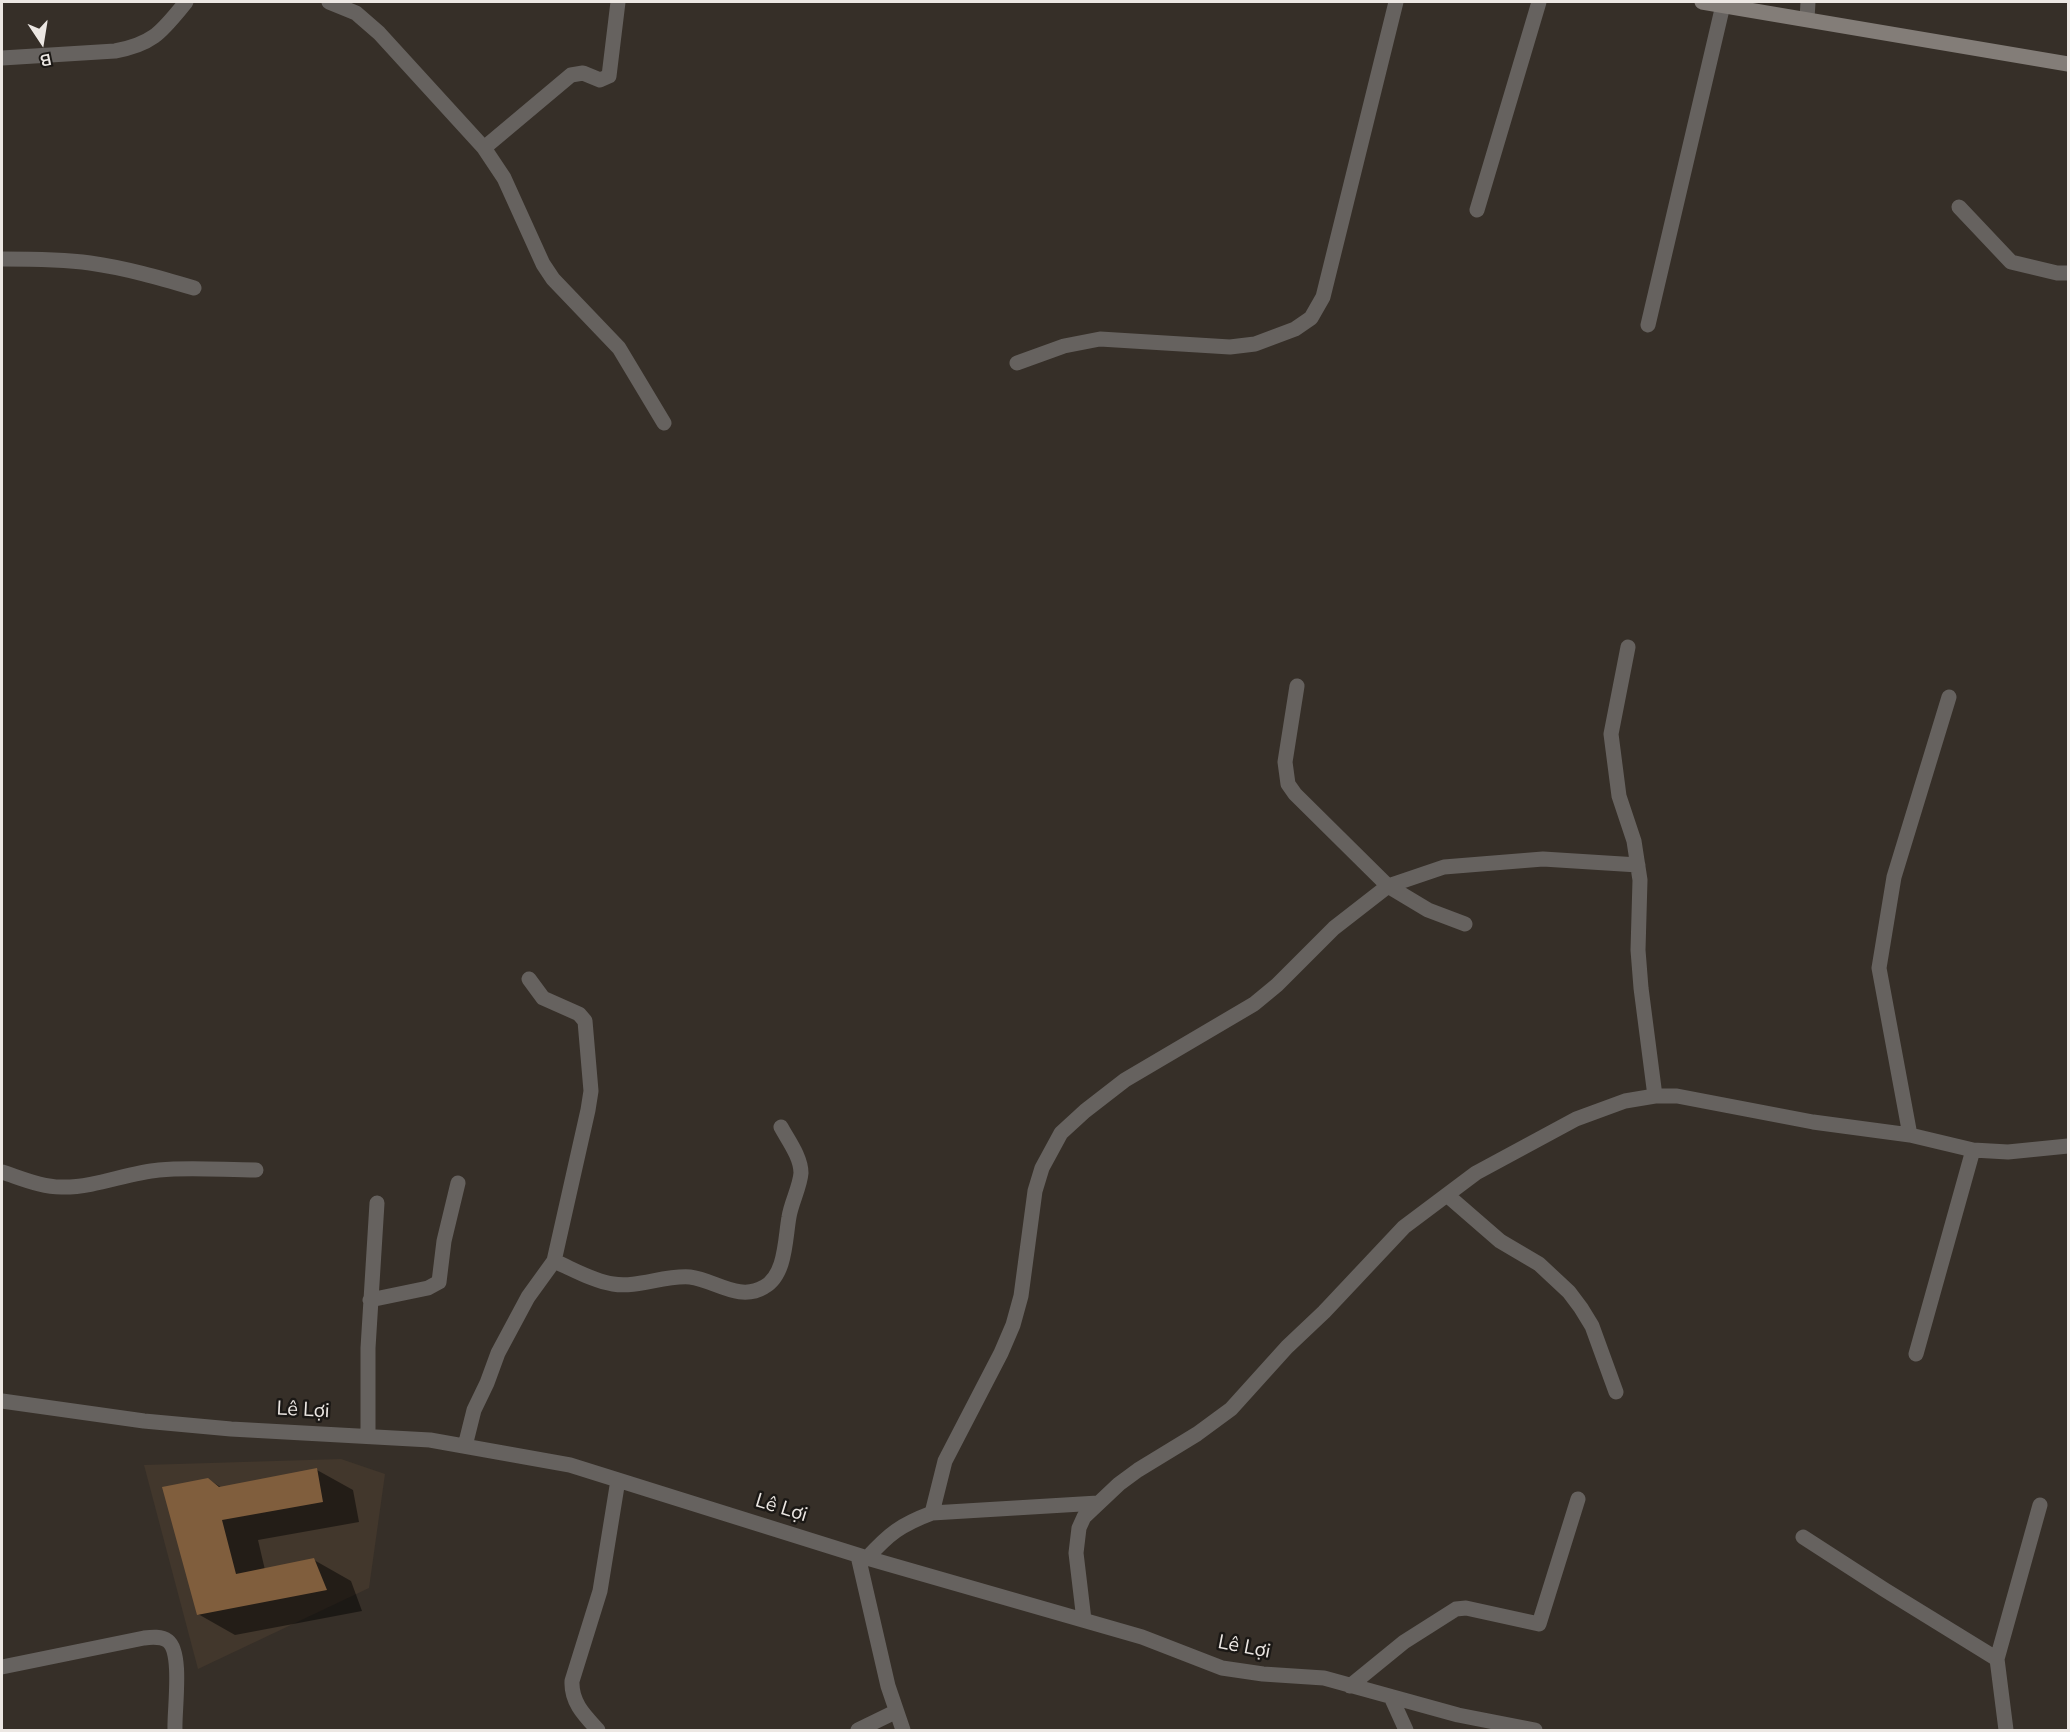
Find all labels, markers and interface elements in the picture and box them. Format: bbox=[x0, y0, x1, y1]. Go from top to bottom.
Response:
north arrow bbox=[12, 12, 72, 72]
text: B bbox=[38, 48, 53, 72]
street label: Lê Lợi bbox=[276, 1398, 330, 1424]
street label: Lê Lợi bbox=[752, 1490, 810, 1528]
street label: Lê Lợi bbox=[1216, 1631, 1272, 1665]

